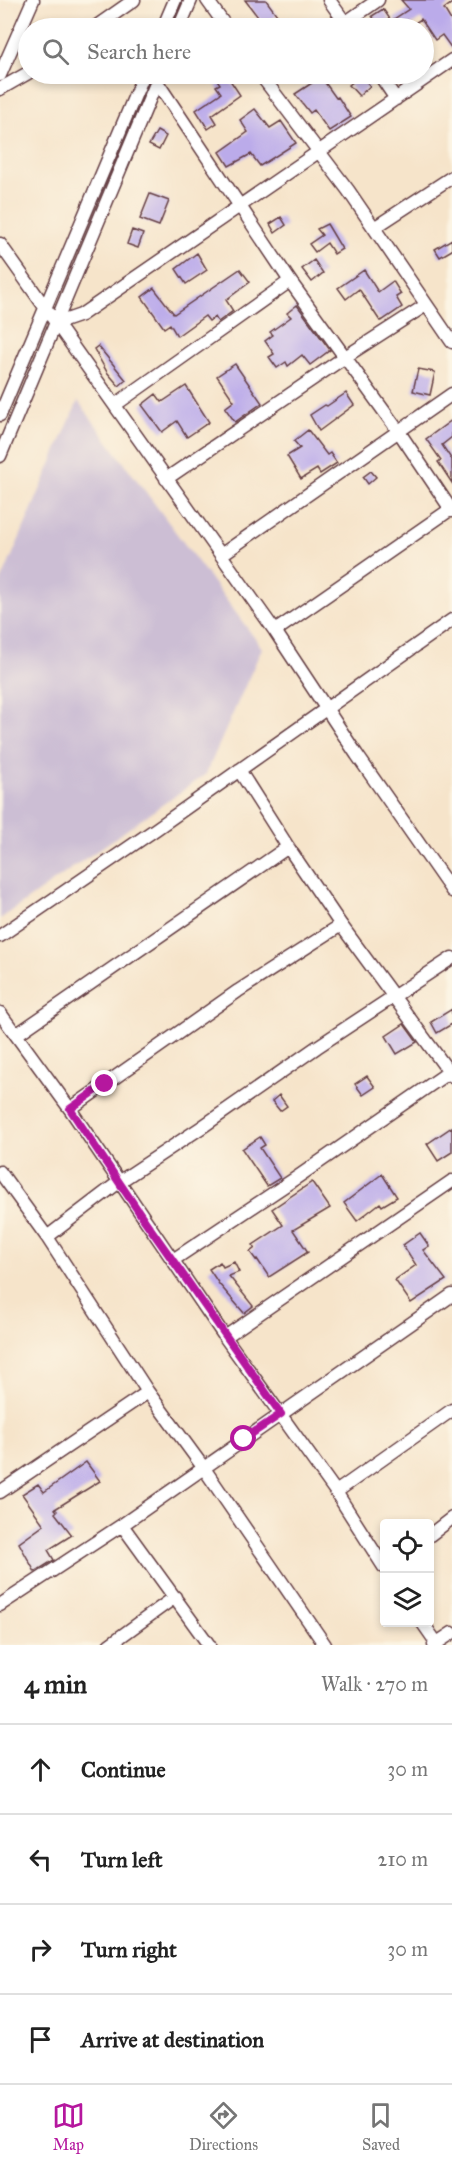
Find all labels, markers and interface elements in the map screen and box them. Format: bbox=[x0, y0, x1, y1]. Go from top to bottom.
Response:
search box bbox=[18, 18, 434, 84]
icon: search bbox=[39, 35, 72, 68]
text: Search here bbox=[87, 38, 191, 65]
route end bbox=[91, 1070, 117, 1096]
route start bbox=[230, 1425, 256, 1451]
map controls bbox=[380, 1519, 434, 1627]
button: locate bbox=[380, 1519, 434, 1573]
button: layers bbox=[380, 1573, 434, 1627]
text: 4 min bbox=[24, 1668, 87, 1700]
text: Walk · 270 m bbox=[321, 1672, 428, 1696]
icon: ahead bbox=[24, 1753, 57, 1786]
text: Continue bbox=[81, 1756, 166, 1783]
text: 30 m bbox=[387, 1757, 428, 1781]
icon: left bbox=[24, 1843, 57, 1876]
text: Turn left bbox=[81, 1846, 163, 1873]
text: 210 m bbox=[378, 1847, 428, 1871]
icon: right bbox=[24, 1933, 57, 1966]
text: Turn right bbox=[81, 1936, 177, 1963]
text: 30 m bbox=[387, 1937, 428, 1961]
icon: arrive bbox=[24, 2023, 57, 2056]
text: Arrive at destination bbox=[81, 2026, 264, 2053]
tab: Map bbox=[52, 2099, 85, 2154]
tab: Directions bbox=[189, 2099, 258, 2154]
tab: Saved bbox=[362, 2099, 400, 2154]

